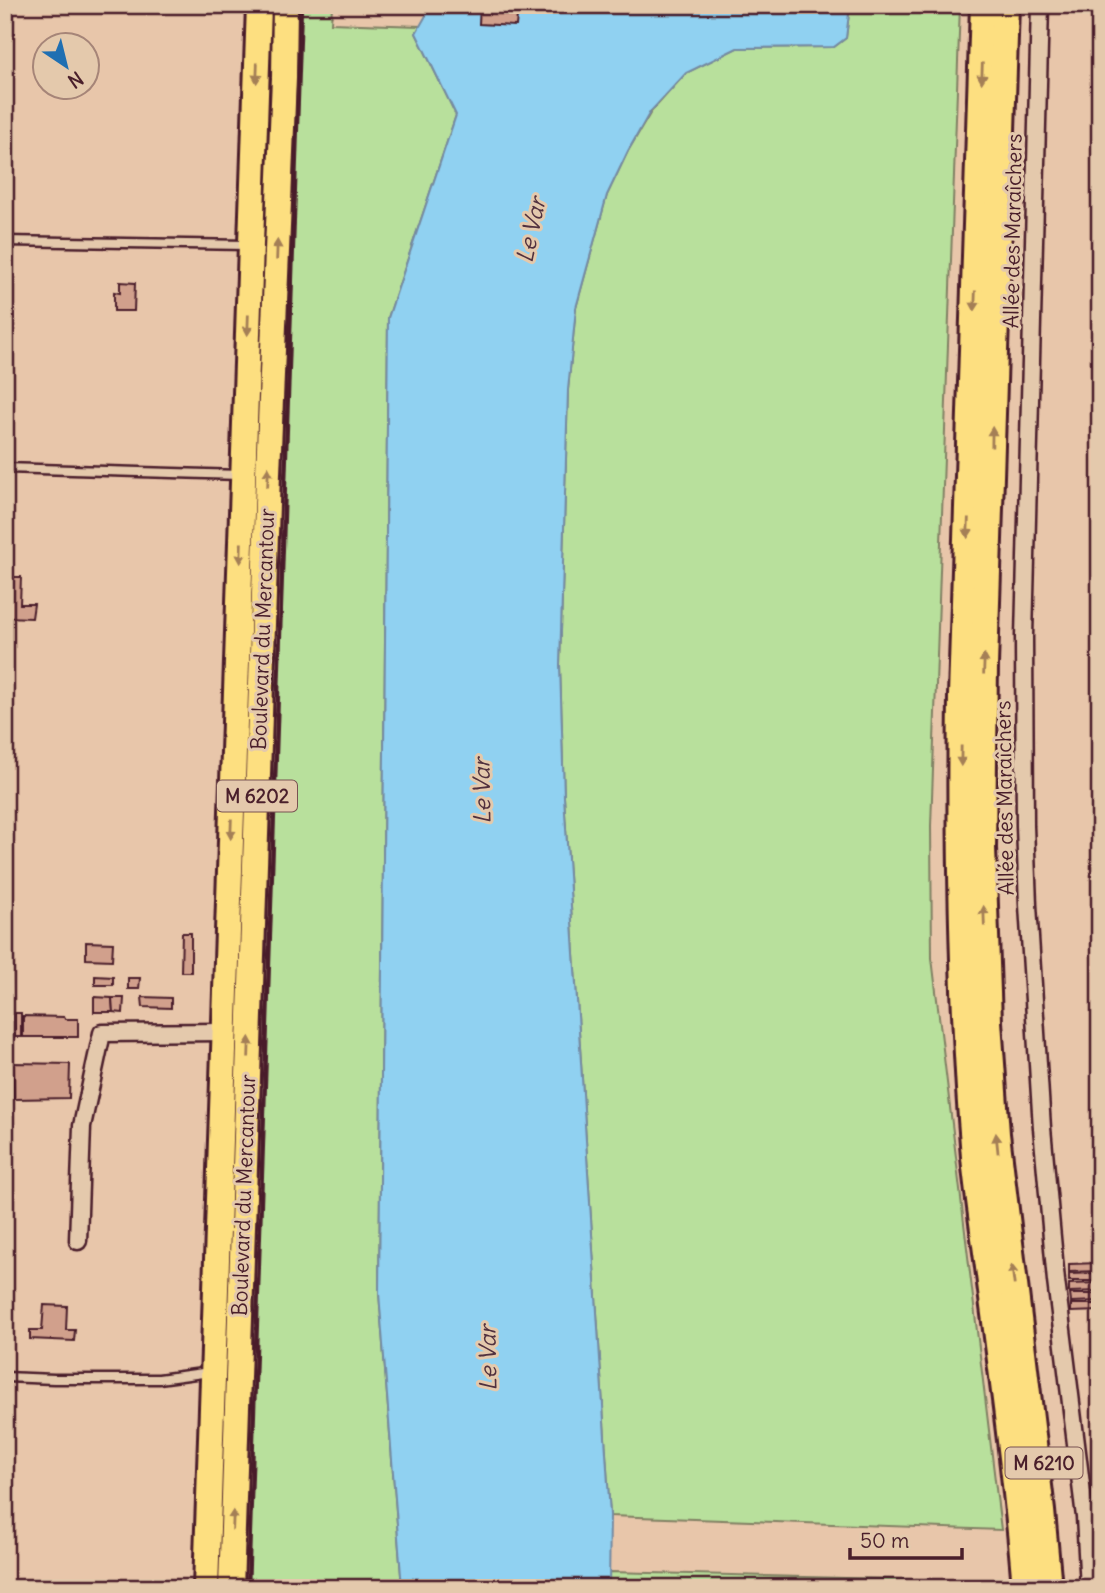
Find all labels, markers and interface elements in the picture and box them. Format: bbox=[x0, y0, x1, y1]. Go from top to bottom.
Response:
north arrow bbox=[32, 32, 102, 102]
one-way arrow bbox=[251, 63, 262, 85]
one-way arrow bbox=[976, 63, 988, 85]
text: N bbox=[63, 66, 88, 94]
street label: Allée des Maraîchers bbox=[997, 133, 1028, 329]
water label: Le Var bbox=[510, 192, 552, 265]
one-way arrow bbox=[272, 239, 283, 261]
one-way arrow bbox=[970, 290, 981, 312]
one-way arrow bbox=[242, 315, 253, 337]
one-way arrow bbox=[986, 425, 998, 447]
one-way arrow bbox=[262, 466, 273, 488]
street label: Boulevard du Mercantour bbox=[245, 507, 280, 750]
one-way arrow bbox=[962, 517, 973, 539]
one-way arrow bbox=[235, 542, 246, 564]
one-way arrow bbox=[979, 653, 990, 675]
street label: Allée des Maraîchers bbox=[989, 700, 1020, 896]
one-way arrow bbox=[955, 745, 967, 767]
water label: Le Var bbox=[466, 755, 497, 824]
road number: M 6202 bbox=[217, 780, 297, 811]
one-way arrow bbox=[225, 818, 236, 840]
one-way arrow bbox=[978, 905, 989, 927]
one-way arrow bbox=[243, 1036, 255, 1058]
street label: Boulevard du Mercantour bbox=[226, 1073, 261, 1316]
one-way arrow bbox=[991, 1132, 1002, 1154]
one-way arrow bbox=[1008, 1264, 1019, 1286]
water label: Le Var bbox=[472, 1322, 503, 1391]
road number: M 6210 bbox=[1006, 1448, 1082, 1478]
one-way arrow bbox=[228, 1508, 239, 1530]
scale bar bbox=[850, 1516, 962, 1560]
text: 50 m bbox=[860, 1527, 909, 1554]

